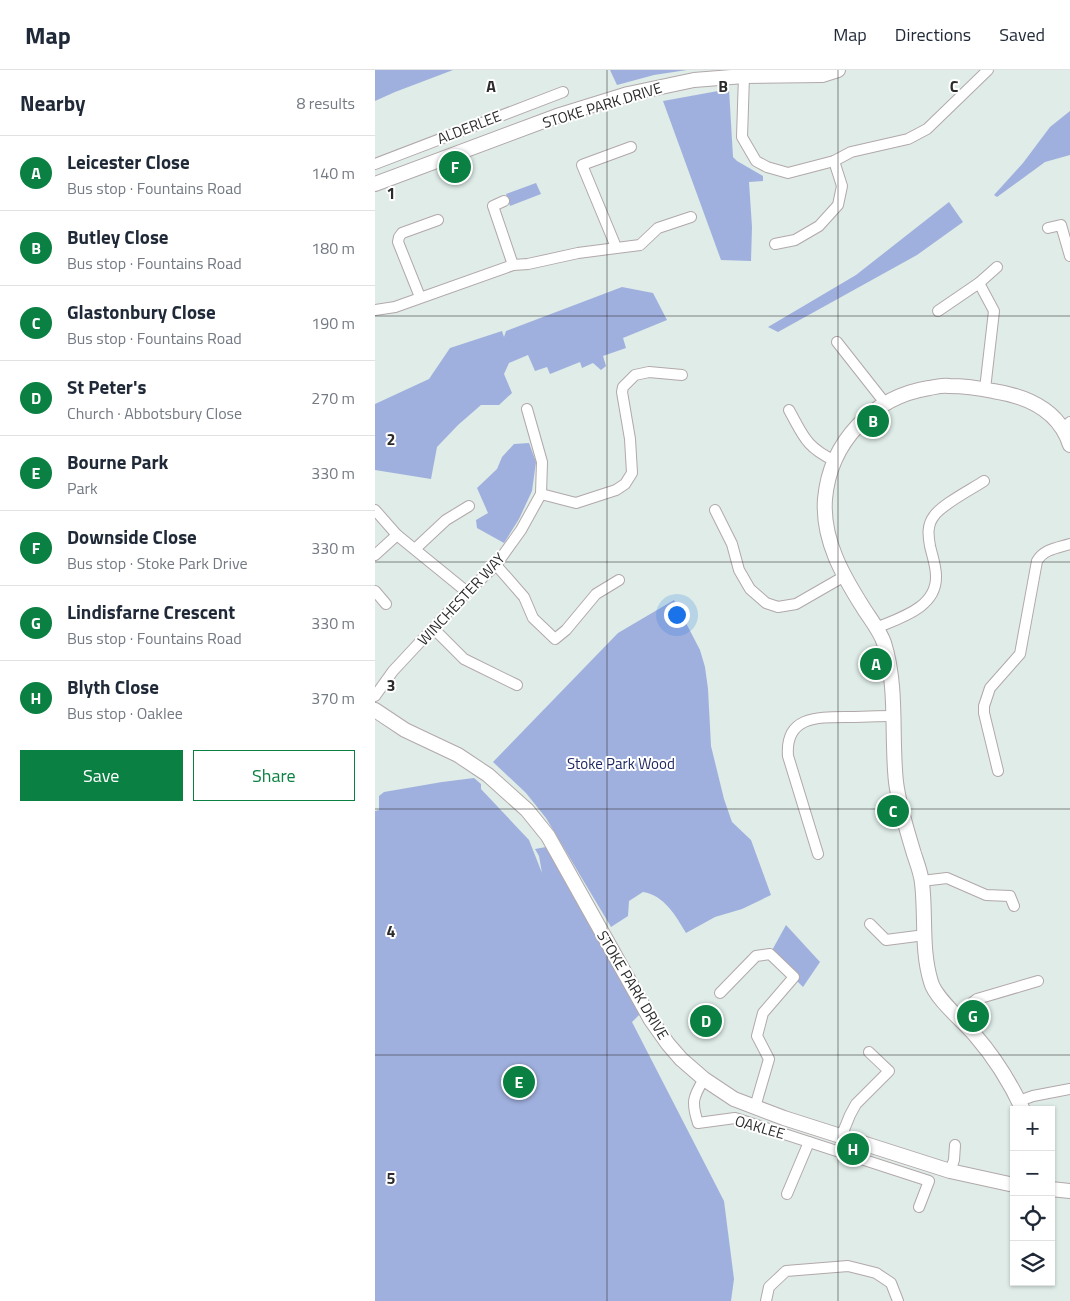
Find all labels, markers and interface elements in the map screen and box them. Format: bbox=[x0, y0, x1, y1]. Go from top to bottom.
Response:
text: Map bbox=[25, 17, 71, 53]
text: Map bbox=[833, 21, 867, 48]
text: Directions bbox=[895, 21, 971, 48]
text: Saved bbox=[999, 21, 1045, 48]
text: A bbox=[486, 74, 496, 98]
text: B bbox=[718, 74, 728, 98]
text: C bbox=[950, 74, 959, 98]
street label: STOKE PARK DRIVE bbox=[539, 76, 665, 134]
text: Nearby bbox=[20, 87, 85, 119]
text: 8 results bbox=[296, 91, 355, 115]
street label: ALDERLEE bbox=[434, 104, 504, 150]
text: Leicester Close bbox=[67, 147, 190, 176]
pin: F bbox=[439, 148, 471, 186]
text: A bbox=[31, 161, 41, 185]
text: 140 m bbox=[311, 161, 355, 185]
text: Bus stop · Fountains Road bbox=[67, 176, 242, 200]
text: 1 bbox=[387, 181, 395, 205]
text: Butley Close bbox=[67, 222, 169, 251]
text: B bbox=[31, 236, 41, 260]
text: 180 m bbox=[311, 236, 355, 260]
text: Bus stop · Fountains Road bbox=[67, 251, 242, 275]
text: Glastonbury Close bbox=[67, 297, 216, 326]
text: C bbox=[32, 311, 40, 335]
text: 190 m bbox=[311, 311, 355, 335]
text: Bus stop · Fountains Road bbox=[67, 326, 242, 350]
text: St Peter's bbox=[67, 372, 146, 401]
text: D bbox=[31, 386, 41, 410]
text: 270 m bbox=[311, 386, 355, 410]
text: Church · Abbotsbury Close bbox=[67, 401, 242, 425]
pin: B bbox=[857, 402, 889, 440]
text: 2 bbox=[387, 427, 395, 451]
text: Bourne Park bbox=[67, 447, 168, 476]
text: E bbox=[32, 461, 40, 485]
text: 330 m bbox=[311, 461, 355, 485]
text: Park bbox=[67, 476, 98, 500]
text: Downside Close bbox=[67, 522, 197, 551]
text: F bbox=[32, 536, 40, 560]
text: 330 m bbox=[311, 536, 355, 560]
street label: WINCHESTER WAY bbox=[412, 547, 510, 651]
text: Bus stop · Stoke Park Drive bbox=[67, 551, 248, 575]
text: Lindisfarne Crescent bbox=[67, 597, 235, 626]
your location bbox=[664, 602, 690, 628]
text: G bbox=[31, 611, 41, 635]
text: 330 m bbox=[311, 611, 355, 635]
text: Bus stop · Fountains Road bbox=[67, 626, 242, 650]
pin: A bbox=[860, 645, 892, 683]
text: Blyth Close bbox=[67, 672, 159, 701]
text: 3 bbox=[387, 673, 395, 697]
text: H bbox=[31, 686, 41, 710]
text: 370 m bbox=[311, 686, 355, 710]
text: Bus stop · Oaklee bbox=[67, 701, 183, 725]
button: Save bbox=[20, 750, 183, 801]
button: Share bbox=[193, 750, 355, 801]
park label: Stoke Park Wood bbox=[567, 752, 675, 775]
pin: C bbox=[877, 792, 909, 830]
text: 4 bbox=[387, 919, 396, 943]
street label: STOKE PARK DRIVE bbox=[591, 926, 675, 1044]
pin: G bbox=[957, 997, 989, 1035]
pin: D bbox=[690, 1002, 722, 1040]
pin: E bbox=[503, 1063, 535, 1101]
map controls bbox=[1010, 1106, 1055, 1286]
button: + bbox=[1010, 1106, 1055, 1151]
street label: OAKLEE bbox=[732, 1109, 788, 1145]
pin: H bbox=[837, 1130, 869, 1168]
button: − bbox=[1010, 1151, 1055, 1196]
text: 5 bbox=[387, 1166, 396, 1190]
button: locate bbox=[1010, 1196, 1055, 1241]
button: layers bbox=[1010, 1241, 1055, 1286]

